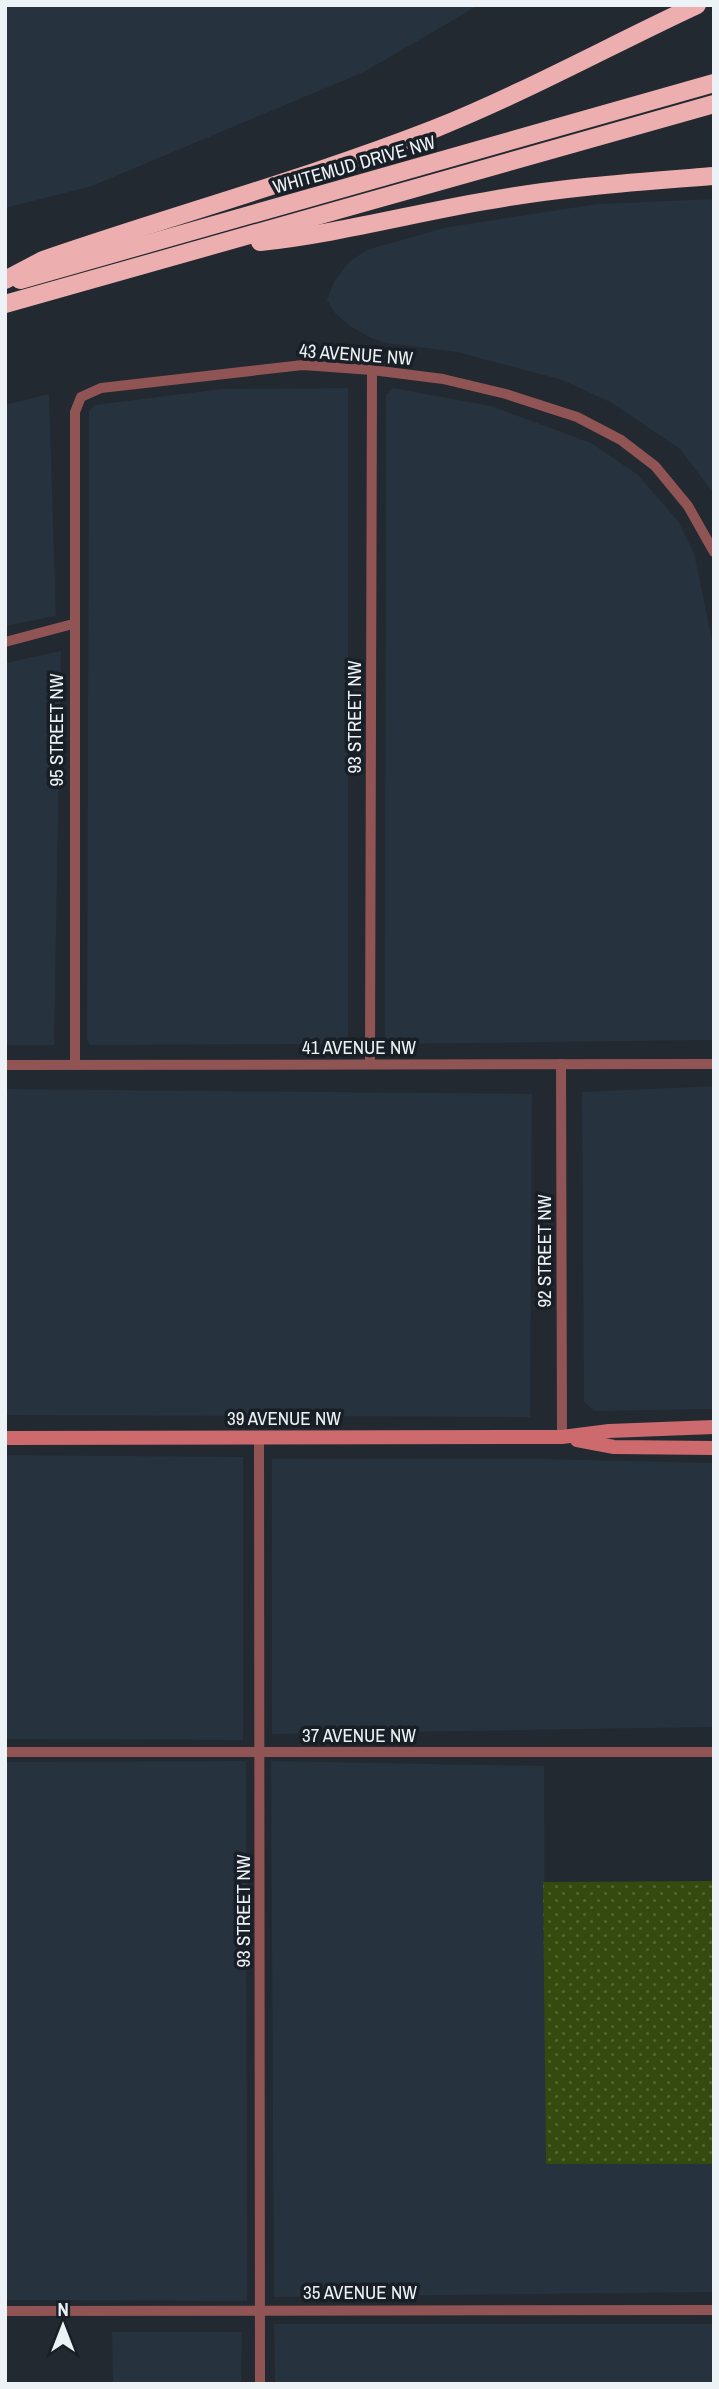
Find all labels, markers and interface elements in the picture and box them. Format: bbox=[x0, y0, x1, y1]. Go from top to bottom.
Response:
street label: WHITEMUD DRIVE NW bbox=[270, 128, 439, 200]
street label: 43 AVENUE NW bbox=[298, 337, 414, 371]
street label: 93 STREET NW bbox=[341, 660, 367, 774]
street label: 95 STREET NW bbox=[43, 673, 69, 787]
street label: 41 AVENUE NW bbox=[302, 1034, 416, 1060]
street label: 92 STREET NW bbox=[531, 1194, 557, 1308]
street label: 39 AVENUE NW bbox=[227, 1405, 341, 1431]
street label: 37 AVENUE NW bbox=[302, 1722, 416, 1748]
street label: 93 STREET NW bbox=[230, 1854, 256, 1968]
street label: 35 AVENUE NW bbox=[303, 2279, 417, 2305]
north arrow bbox=[28, 2291, 98, 2361]
text: N bbox=[57, 2296, 69, 2322]

